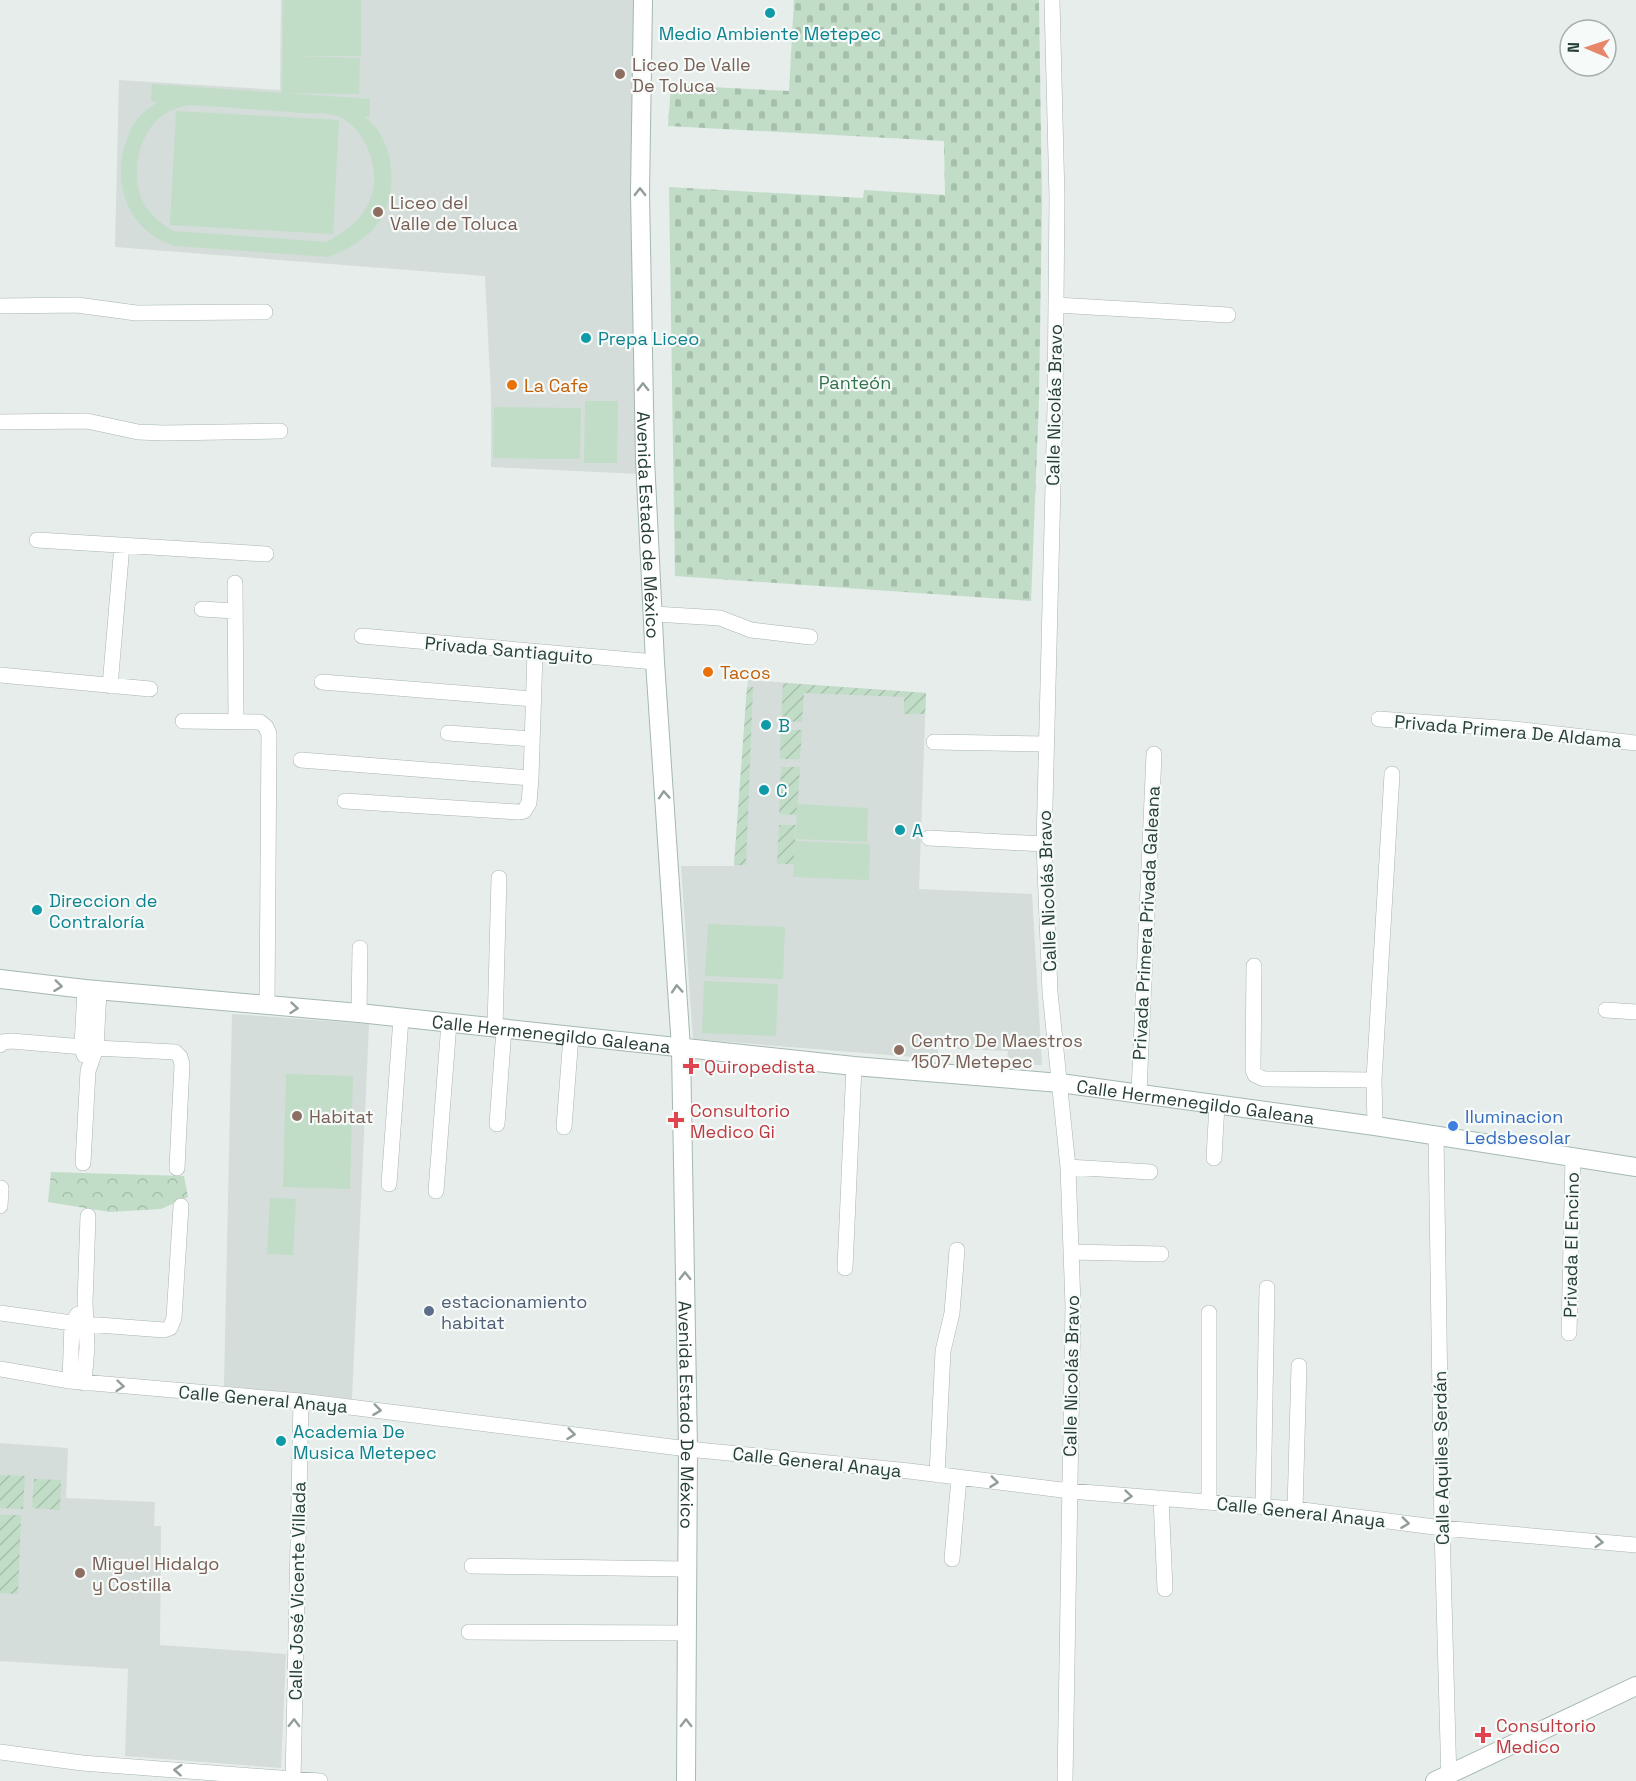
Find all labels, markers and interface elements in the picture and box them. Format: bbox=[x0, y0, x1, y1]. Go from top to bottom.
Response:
marker: Medio Ambiente Metepec bbox=[763, 6, 777, 20]
north arrow bbox=[1558, 18, 1618, 78]
place label: Medio Ambiente Metepec bbox=[659, 22, 881, 45]
text: N bbox=[1563, 42, 1584, 53]
place label: Liceo De Valle De Toluca bbox=[632, 53, 751, 97]
marker: Liceo De Valle De Toluca bbox=[613, 67, 627, 81]
one-way arrow bbox=[634, 188, 646, 197]
place label: Liceo del Valle de Toluca bbox=[390, 191, 518, 235]
marker: Liceo del Valle de Toluca bbox=[371, 205, 385, 219]
street label: Calle Nicolás Bravo bbox=[1041, 324, 1067, 486]
place label: Prepa Liceo bbox=[598, 327, 699, 350]
marker: Prepa Liceo bbox=[579, 331, 593, 345]
park label: Panteón bbox=[819, 371, 891, 394]
place label: La Cafe bbox=[524, 374, 588, 397]
marker: La Cafe bbox=[505, 378, 519, 392]
one-way arrow bbox=[637, 383, 649, 392]
street label: Avenida Estado de México bbox=[633, 411, 665, 639]
street label: Privada Santiaguito bbox=[424, 631, 594, 669]
place label: Tacos bbox=[720, 661, 771, 684]
marker: Tacos bbox=[701, 665, 715, 679]
street label: Privada Primera De Aldama bbox=[1393, 710, 1623, 752]
place label: B bbox=[778, 714, 790, 737]
marker: B bbox=[759, 718, 773, 732]
place label: C bbox=[776, 779, 788, 802]
marker: C bbox=[757, 783, 771, 797]
street label: Privada Primera Privada Galeana bbox=[1127, 785, 1165, 1061]
one-way arrow bbox=[658, 790, 671, 799]
street label: Calle Nicolás Bravo bbox=[1033, 810, 1061, 972]
place label: A bbox=[912, 819, 923, 842]
marker: A bbox=[893, 823, 907, 837]
place label: Direccion de Contraloría bbox=[49, 889, 157, 933]
marker: Direccion de Contraloría bbox=[30, 903, 44, 917]
one-way arrow bbox=[54, 979, 63, 992]
one-way arrow bbox=[671, 985, 684, 994]
one-way arrow bbox=[290, 1001, 299, 1014]
street label: Calle Hermenegildo Galeana bbox=[431, 1009, 672, 1058]
place label: Centro De Maestros 1507 Metepec bbox=[911, 1029, 1083, 1073]
marker: Centro De Maestros 1507 Metepec bbox=[892, 1043, 906, 1057]
place label: Quiropedista bbox=[704, 1055, 815, 1078]
marker: Quiropedista bbox=[682, 1057, 700, 1075]
street label: Calle Hermenegildo Galeana bbox=[1075, 1074, 1316, 1129]
place label: Consultorio Medico Gi bbox=[690, 1099, 790, 1143]
place label: Habitat bbox=[309, 1105, 373, 1128]
place label: Iluminacion Ledsbesolar bbox=[1465, 1105, 1571, 1149]
marker: Habitat bbox=[290, 1109, 304, 1123]
marker: Consultorio Medico Gi bbox=[667, 1111, 685, 1129]
marker: Iluminacion Ledsbesolar bbox=[1446, 1119, 1460, 1133]
street label: Privada El Encino bbox=[1558, 1172, 1584, 1318]
one-way arrow bbox=[679, 1271, 691, 1280]
place label: estacionamiento habitat bbox=[441, 1290, 587, 1334]
street label: Calle Nicolás Bravo bbox=[1058, 1295, 1084, 1457]
street label: Avenida Estado De México bbox=[674, 1301, 700, 1529]
marker: estacionamiento habitat bbox=[422, 1304, 436, 1318]
street label: Calle Aquiles Serdán bbox=[1428, 1371, 1454, 1545]
one-way arrow bbox=[116, 1379, 125, 1392]
street label: Calle General Anaya bbox=[177, 1380, 349, 1418]
one-way arrow bbox=[373, 1403, 382, 1416]
place label: Academia De Musica Metepec bbox=[293, 1420, 437, 1464]
one-way arrow bbox=[566, 1427, 575, 1440]
marker: Academia De Musica Metepec bbox=[274, 1434, 288, 1448]
street label: Calle General Anaya bbox=[731, 1442, 903, 1482]
one-way arrow bbox=[989, 1475, 998, 1488]
street label: Calle José Vicente Villada bbox=[284, 1481, 310, 1701]
one-way arrow bbox=[1123, 1489, 1132, 1502]
street label: Calle General Anaya bbox=[1215, 1492, 1387, 1532]
one-way arrow bbox=[1401, 1516, 1410, 1529]
one-way arrow bbox=[1595, 1535, 1604, 1548]
place label: Miguel Hidalgo y Costilla bbox=[92, 1552, 220, 1596]
marker: Miguel Hidalgo y Costilla bbox=[73, 1566, 87, 1580]
place label: Consultorio Medico bbox=[1496, 1714, 1596, 1758]
one-way arrow bbox=[288, 1718, 301, 1727]
one-way arrow bbox=[680, 1718, 692, 1727]
marker: Consultorio Medico bbox=[1474, 1726, 1492, 1744]
one-way arrow bbox=[173, 1764, 182, 1777]

